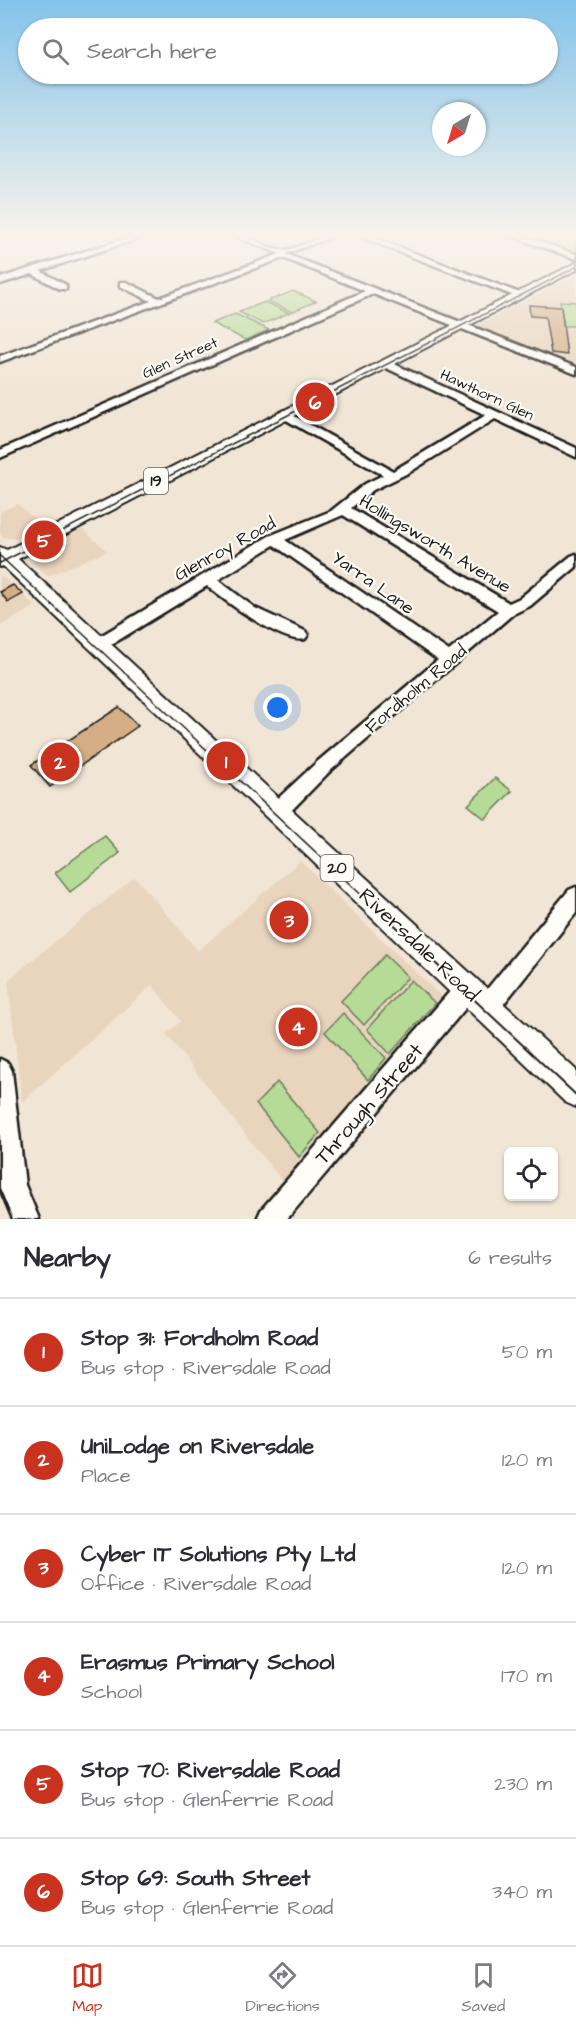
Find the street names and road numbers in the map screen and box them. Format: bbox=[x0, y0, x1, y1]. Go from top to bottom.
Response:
street label: Glen Street bbox=[139, 332, 221, 384]
street label: Hawthorn Glen bbox=[437, 364, 538, 426]
road number: 19 bbox=[144, 468, 168, 494]
street label: Hollingsworth Avenue bbox=[354, 489, 516, 600]
street label: Glenroy Road bbox=[170, 511, 281, 588]
street label: Yarra Lane bbox=[327, 545, 419, 621]
street label: Fordholm Road bbox=[360, 639, 472, 739]
road number: 20 bbox=[320, 855, 354, 881]
street label: Riversdale Road bbox=[352, 881, 486, 1009]
street label: Through Street bbox=[308, 1037, 432, 1172]

